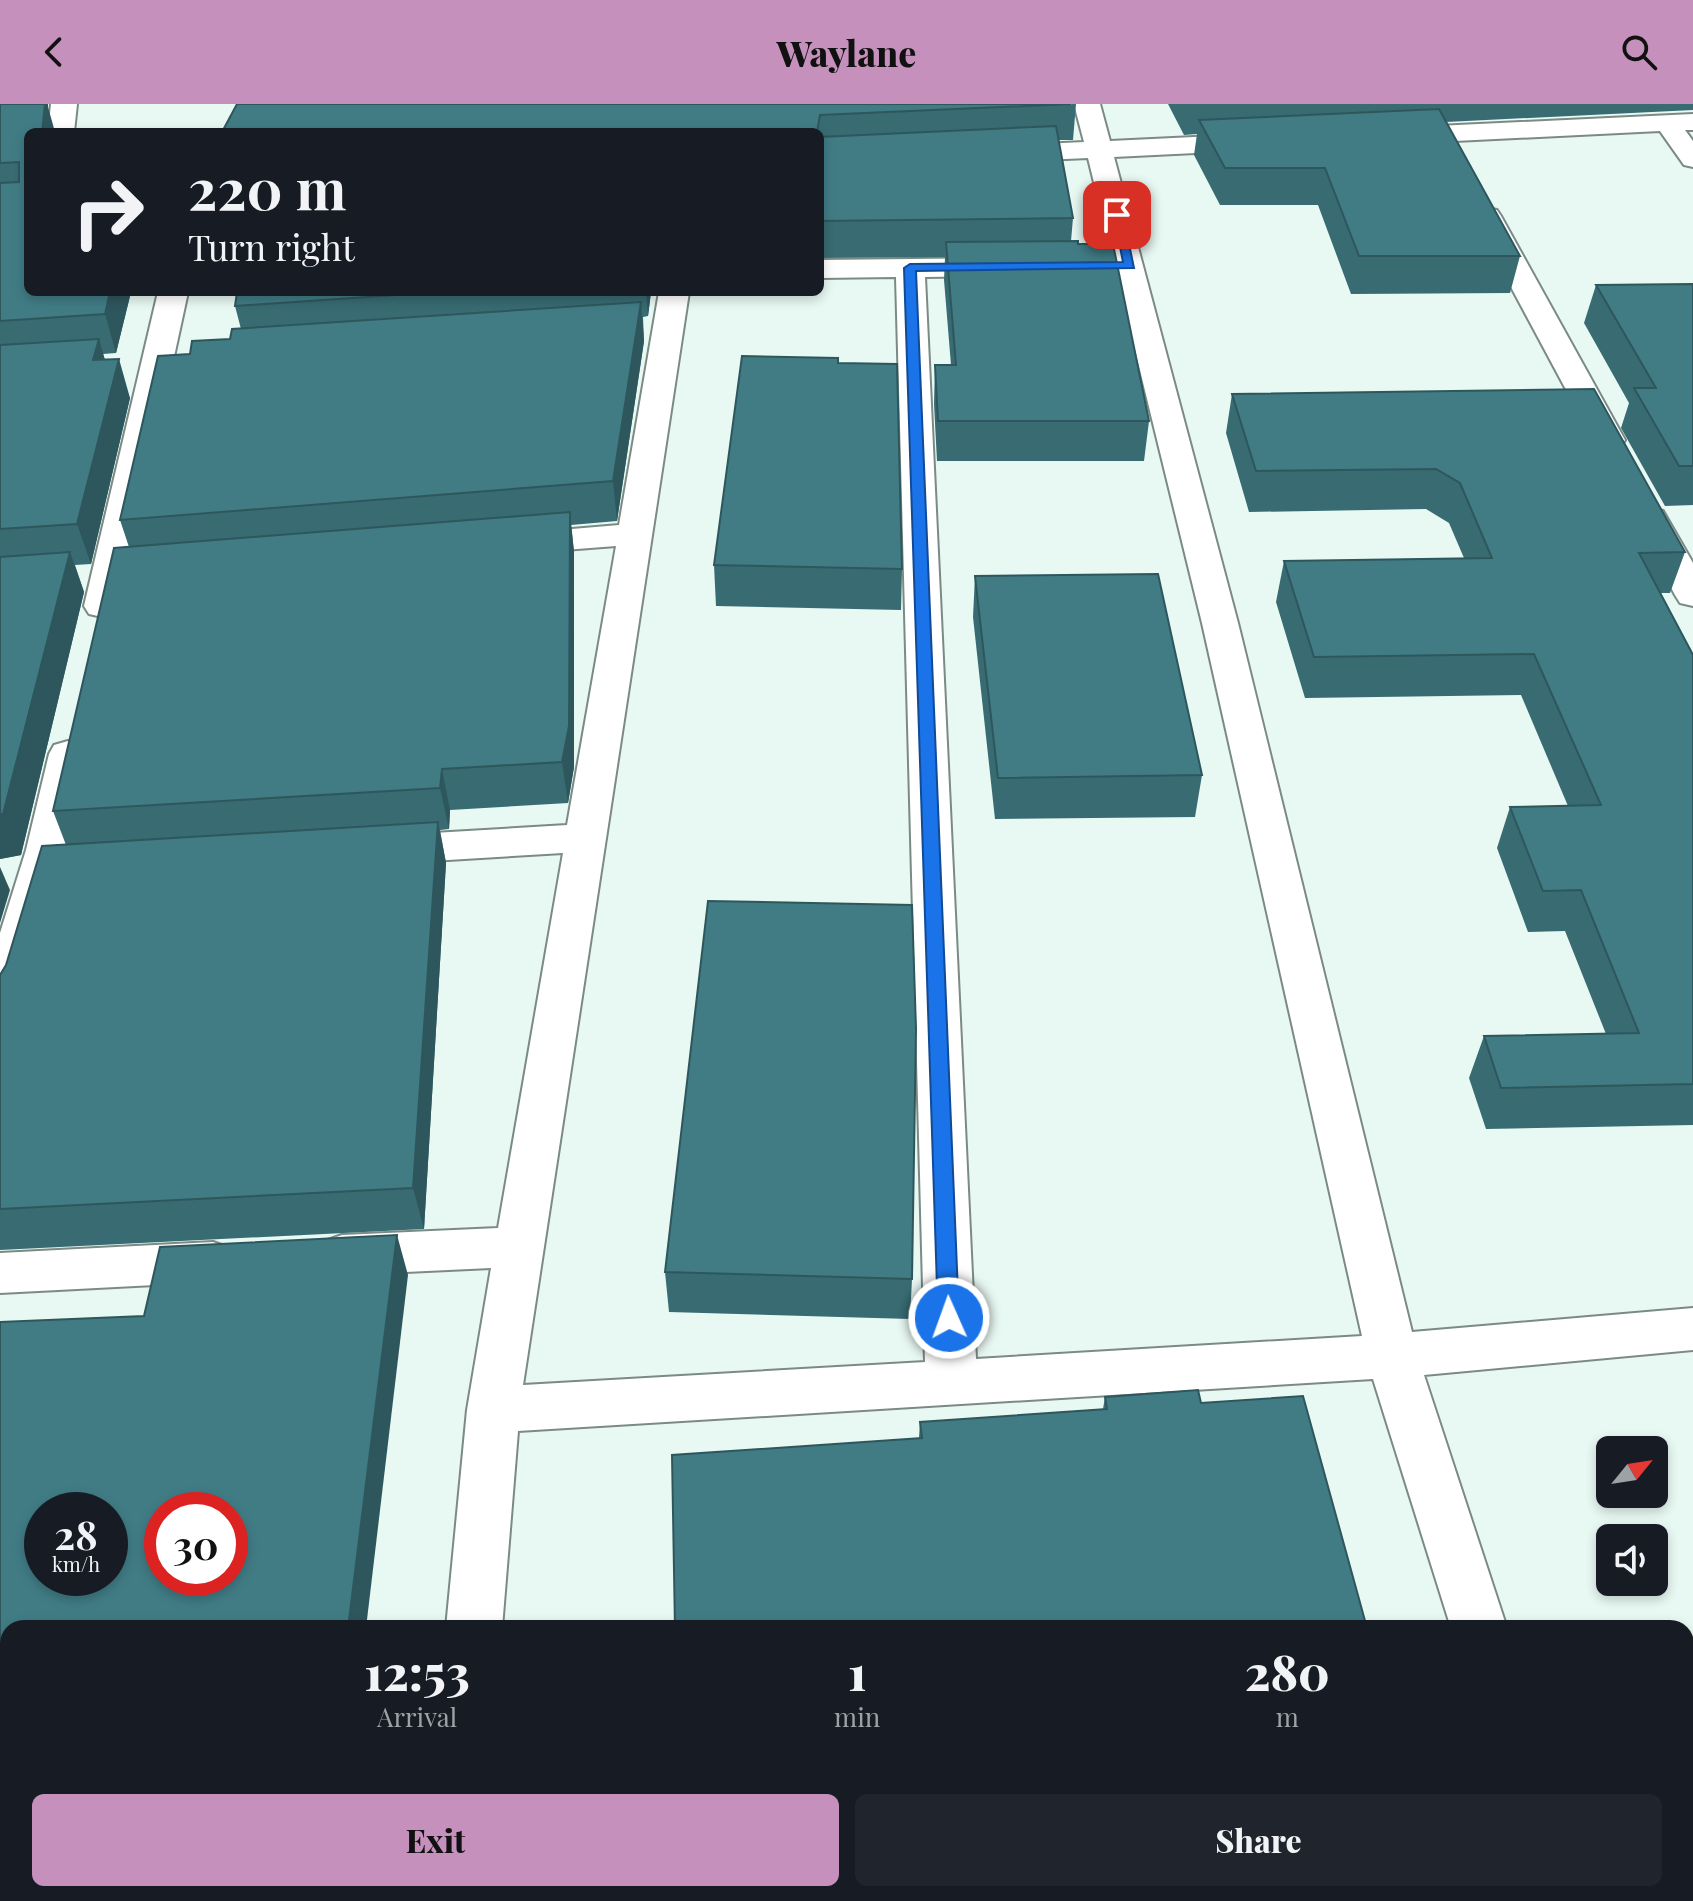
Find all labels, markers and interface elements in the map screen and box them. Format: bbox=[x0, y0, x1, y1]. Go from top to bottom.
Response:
text: Waylane bbox=[776, 28, 917, 76]
icon: back bbox=[32, 30, 76, 74]
icon: search bbox=[1617, 30, 1661, 74]
text: 220 m bbox=[188, 150, 346, 225]
icon: right bbox=[56, 160, 160, 264]
pin bbox=[1083, 181, 1151, 249]
icon: arrive bbox=[1095, 193, 1139, 237]
text: Turn right bbox=[188, 222, 355, 270]
position arrow bbox=[907, 1276, 991, 1360]
north arrow bbox=[1596, 1436, 1668, 1508]
map controls bbox=[1596, 1436, 1668, 1596]
speed limit sign: 30 bbox=[144, 1492, 248, 1596]
text: 28 bbox=[54, 1507, 98, 1560]
button: sound bbox=[1596, 1524, 1668, 1596]
text: km/h bbox=[52, 1550, 100, 1577]
text: 12:53 bbox=[364, 1639, 470, 1703]
text: 1 bbox=[848, 1639, 867, 1703]
text: 280 bbox=[1245, 1639, 1330, 1703]
text: Arrival bbox=[377, 1699, 457, 1734]
text: min bbox=[834, 1699, 880, 1734]
text: m bbox=[1276, 1699, 1299, 1734]
button: Exit bbox=[32, 1794, 839, 1886]
button: Share bbox=[855, 1794, 1662, 1886]

